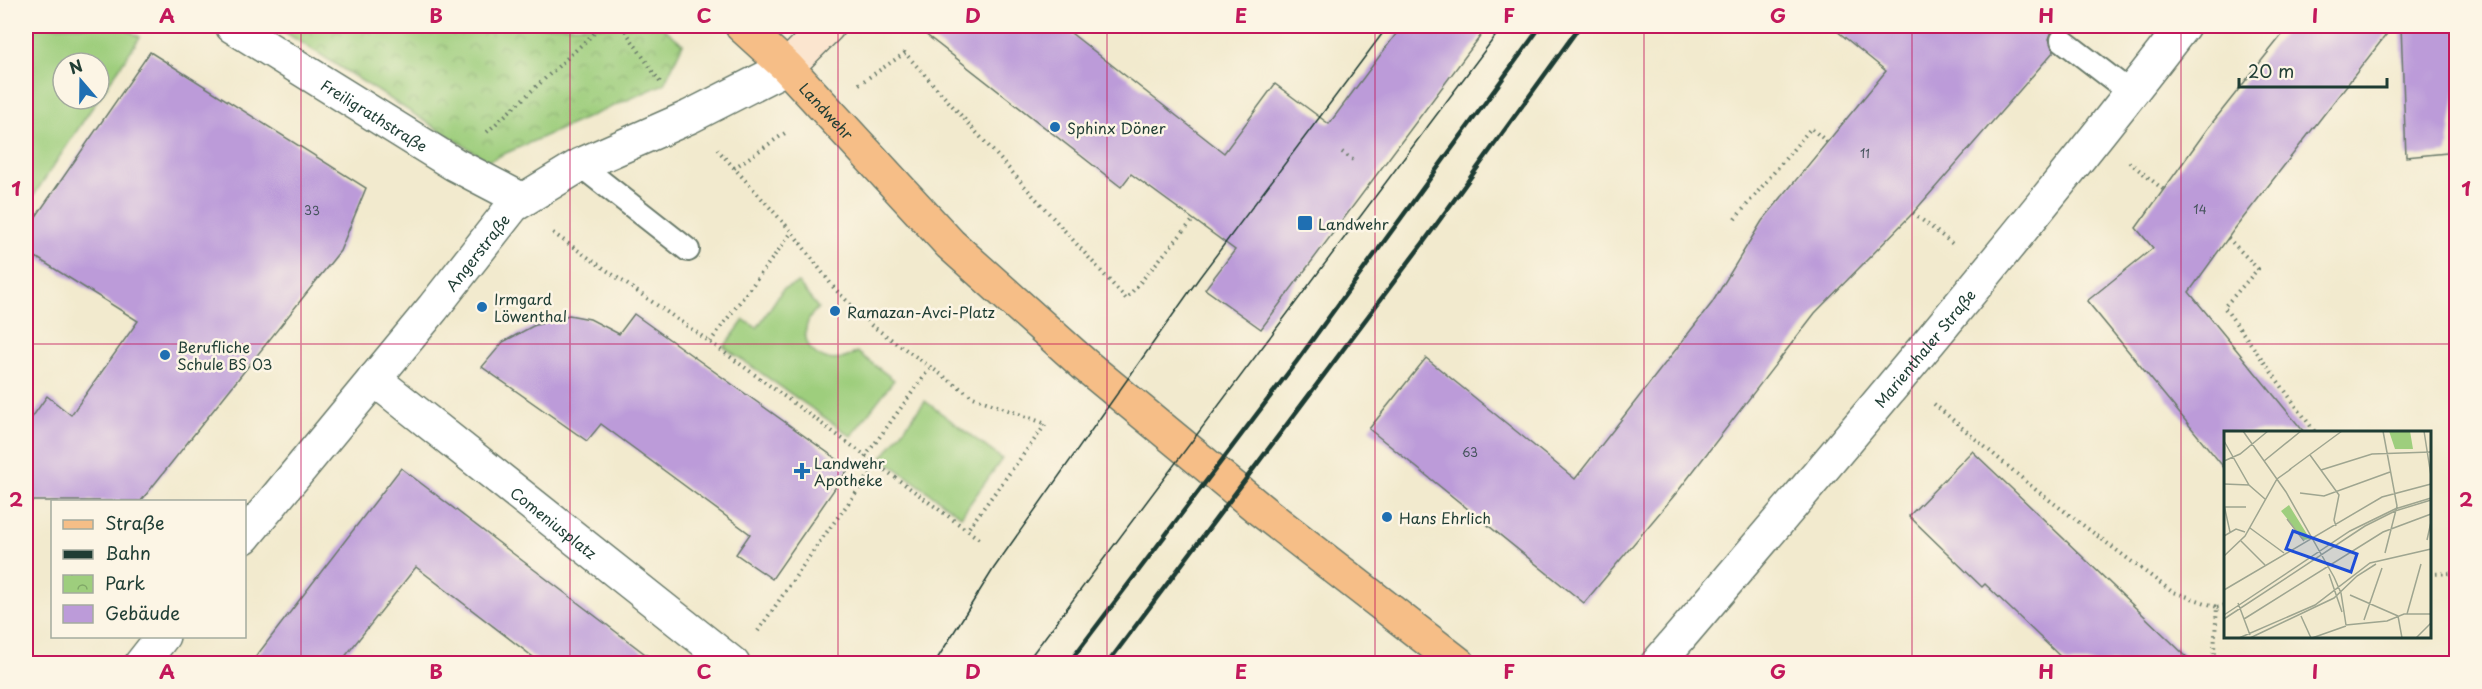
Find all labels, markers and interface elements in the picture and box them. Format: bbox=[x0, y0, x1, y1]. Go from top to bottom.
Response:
text: A bbox=[159, 0, 175, 30]
text: B bbox=[429, 0, 443, 30]
text: C bbox=[696, 0, 712, 30]
text: D bbox=[965, 0, 981, 30]
text: E bbox=[1235, 0, 1247, 30]
text: F bbox=[1503, 0, 1515, 30]
text: G bbox=[1770, 0, 1786, 30]
text: H bbox=[2038, 0, 2054, 30]
text: I bbox=[2312, 0, 2318, 30]
north arrow bbox=[51, 51, 111, 111]
scale bar bbox=[2239, 51, 2388, 89]
text: N bbox=[65, 53, 86, 79]
text: 20 m bbox=[2248, 57, 2294, 84]
street label: Freiligrathstraße bbox=[317, 73, 433, 157]
street label: Landwehr bbox=[795, 77, 860, 144]
place label: Sphinx Döner bbox=[1067, 116, 1166, 139]
marker: Sphinx Döner bbox=[1048, 120, 1062, 134]
house number: 11 bbox=[1860, 144, 1870, 162]
text: 1 bbox=[11, 173, 21, 203]
text: 1 bbox=[2461, 173, 2471, 203]
house number: 14 bbox=[2193, 200, 2207, 218]
house number: 33 bbox=[304, 201, 320, 219]
street label: Angerstraße bbox=[439, 208, 515, 296]
place label: Landwehr bbox=[1318, 212, 1389, 235]
marker: Landwehr bbox=[1296, 214, 1314, 232]
street label: Marienthaler Straße bbox=[1868, 283, 1980, 412]
place label: Irmgard Löwenthal bbox=[494, 287, 567, 327]
marker: Irmgard Löwenthal bbox=[475, 300, 489, 314]
place label: Ramazan-Avci-Platz bbox=[847, 300, 995, 323]
marker: Ramazan-Avci-Platz bbox=[828, 304, 842, 318]
place label: Berufliche Schule BS 03 bbox=[177, 335, 273, 375]
marker: Berufliche Schule BS 03 bbox=[158, 348, 172, 362]
inset map bbox=[2224, 431, 2431, 638]
house number: 63 bbox=[1462, 443, 1478, 461]
place label: Landwehr Apotheke bbox=[814, 451, 885, 491]
marker: Landwehr Apotheke bbox=[795, 464, 809, 478]
street label: Comeniusplatz bbox=[506, 480, 602, 564]
text: 2 bbox=[9, 484, 23, 514]
text: 2 bbox=[2459, 484, 2473, 514]
legend bbox=[51, 500, 246, 638]
place label: Hans Ehrlich bbox=[1399, 506, 1491, 529]
text: Straße bbox=[105, 509, 165, 536]
marker: Hans Ehrlich bbox=[1380, 510, 1394, 524]
text: Bahn bbox=[105, 539, 151, 566]
text: Park bbox=[105, 569, 145, 596]
text: Gebäude bbox=[105, 599, 180, 626]
text: A bbox=[159, 656, 175, 686]
text: B bbox=[429, 656, 443, 686]
text: C bbox=[696, 656, 712, 686]
text: D bbox=[965, 656, 981, 686]
text: E bbox=[1235, 656, 1247, 686]
text: F bbox=[1503, 656, 1515, 686]
text: G bbox=[1770, 656, 1786, 686]
text: H bbox=[2038, 656, 2054, 686]
text: I bbox=[2312, 656, 2318, 686]

